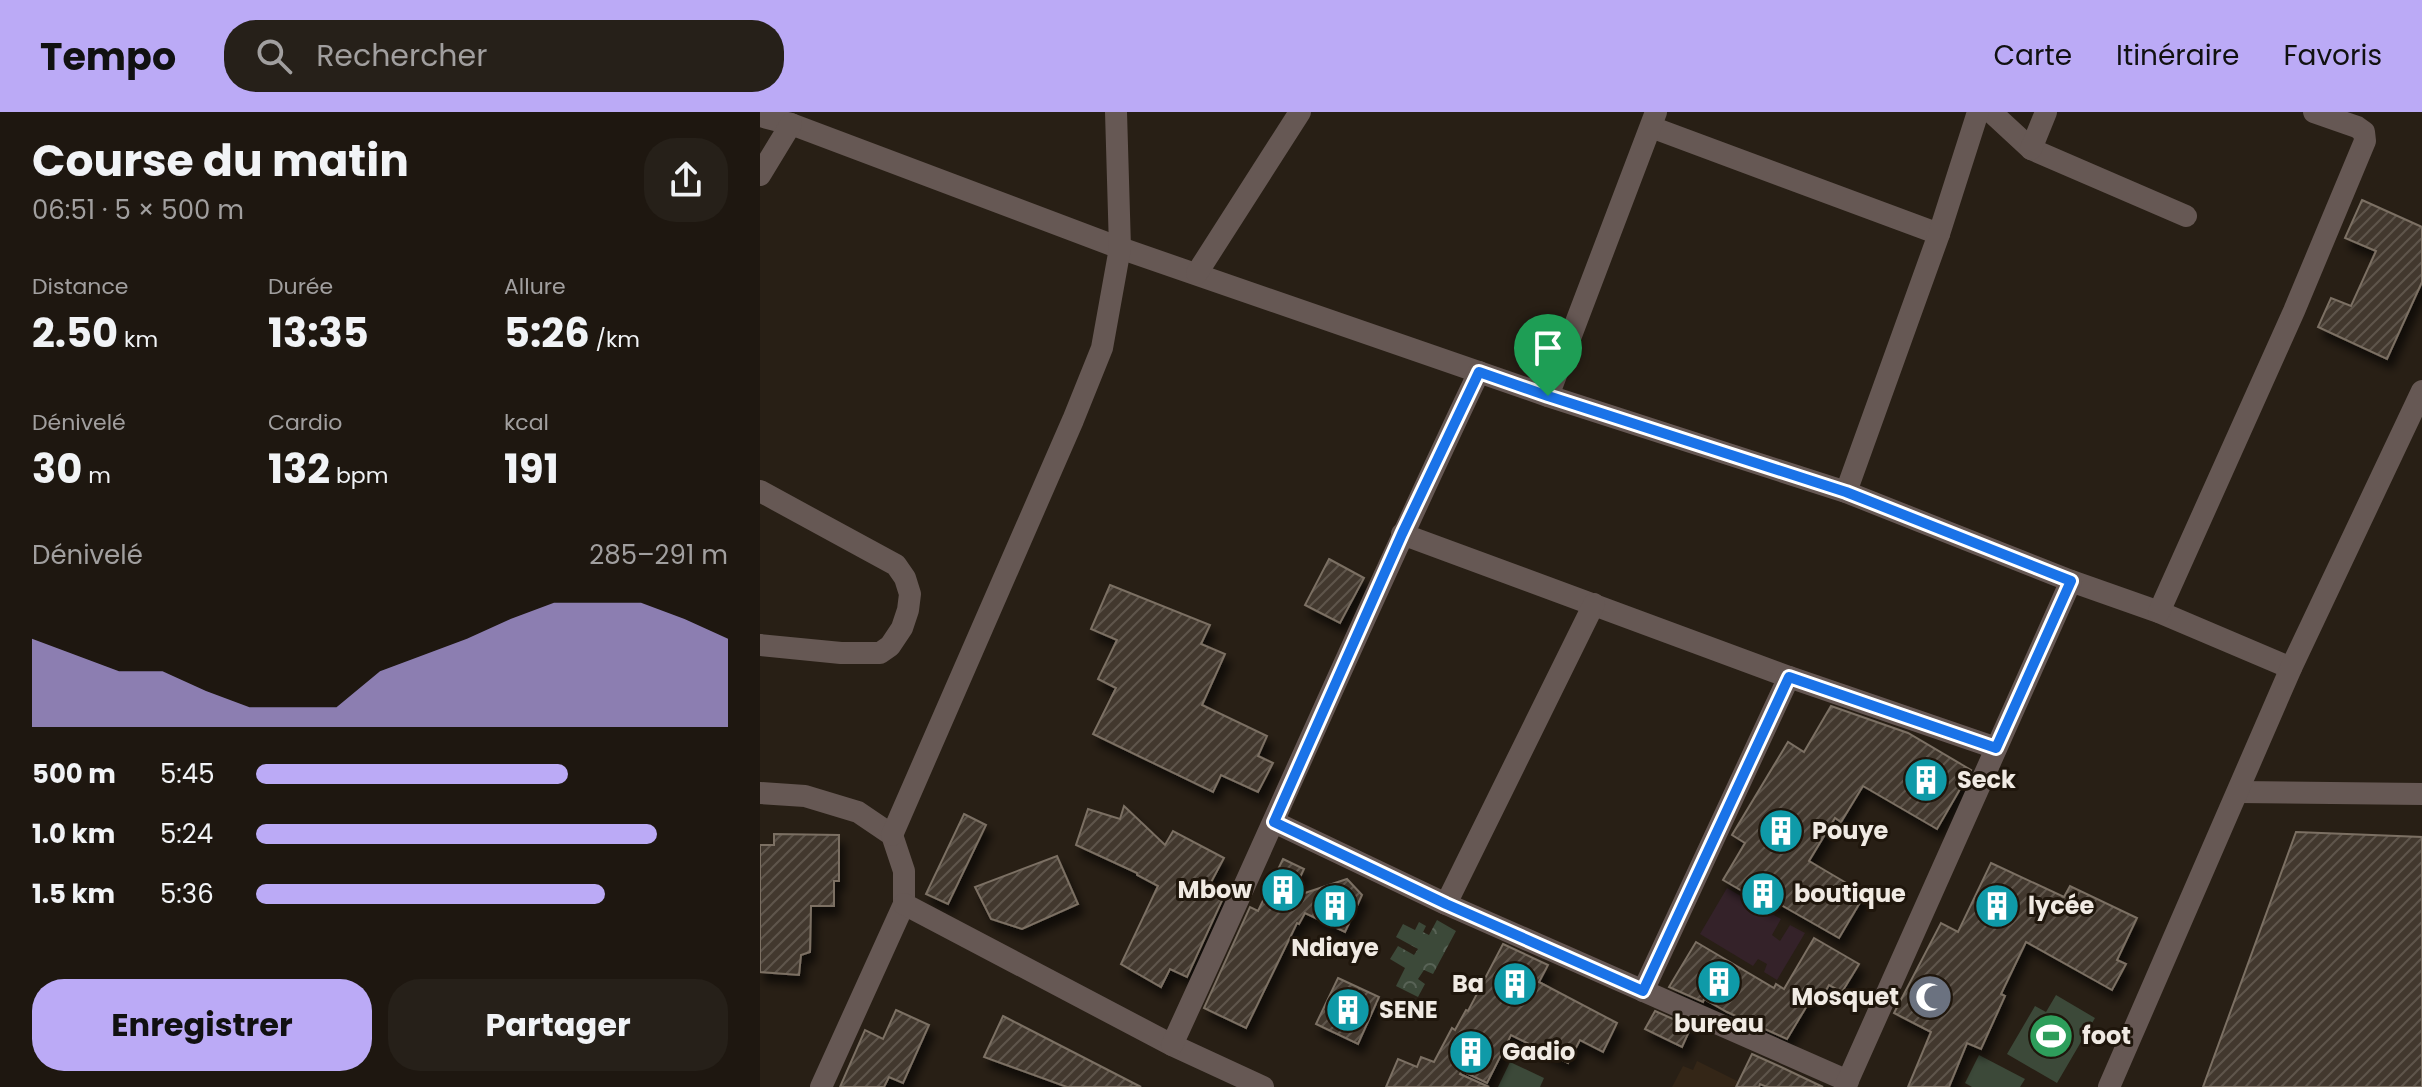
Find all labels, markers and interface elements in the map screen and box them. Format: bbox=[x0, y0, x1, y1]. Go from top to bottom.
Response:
search box bbox=[224, 20, 784, 92]
text: Tempo bbox=[40, 30, 176, 83]
icon: search bbox=[252, 34, 296, 78]
text: Rechercher bbox=[316, 34, 487, 77]
text: Carte bbox=[1994, 36, 2072, 75]
text: Itinéraire bbox=[2116, 36, 2239, 75]
text: Favoris bbox=[2283, 36, 2382, 75]
text: Course du matin bbox=[32, 130, 409, 191]
button: share bbox=[644, 138, 728, 222]
text: 06:51 · 5 × 500 m bbox=[32, 192, 244, 228]
text: Distance bbox=[32, 271, 128, 302]
text: Durée bbox=[268, 271, 333, 302]
text: Allure bbox=[504, 271, 566, 302]
text: 2.50 bbox=[32, 305, 118, 361]
text: 13:35 bbox=[268, 305, 369, 361]
text: 5:26 bbox=[504, 305, 590, 361]
pin bbox=[1514, 314, 1582, 396]
text: km bbox=[118, 324, 158, 355]
text: /km bbox=[590, 324, 640, 355]
icon: arrive bbox=[1526, 326, 1570, 370]
text: Dénivelé bbox=[32, 407, 126, 438]
text: Cardio bbox=[268, 407, 342, 438]
text: kcal bbox=[504, 407, 549, 438]
text: 30 bbox=[32, 441, 82, 497]
text: 132 bbox=[268, 441, 330, 497]
text: 191 bbox=[504, 441, 559, 497]
text: m bbox=[82, 460, 111, 491]
text: bpm bbox=[330, 460, 388, 491]
text: Dénivelé bbox=[32, 537, 143, 573]
text: 285–291 m bbox=[589, 537, 728, 573]
text: 500 m bbox=[32, 756, 116, 792]
text: 5:45 bbox=[160, 756, 215, 792]
building icon: Seck bbox=[1902, 756, 1950, 804]
place label: Seck bbox=[1957, 763, 2016, 796]
building icon: Pouye bbox=[1757, 807, 1805, 855]
place label: Pouye bbox=[1812, 814, 1889, 847]
text: 1.0 km bbox=[32, 816, 115, 852]
text: 5:24 bbox=[160, 816, 213, 852]
building icon: Mbow bbox=[1259, 866, 1307, 914]
building icon: boutique bbox=[1739, 870, 1787, 918]
place label: Mbow bbox=[1178, 873, 1252, 906]
text: 1.5 km bbox=[32, 876, 115, 912]
text: 5:36 bbox=[160, 876, 214, 912]
place label: boutique bbox=[1794, 877, 1906, 910]
building icon: Ndiaye bbox=[1311, 882, 1359, 930]
building icon: lycée bbox=[1973, 882, 2021, 930]
place label: lycée bbox=[2028, 889, 2095, 922]
place label: Ndiaye bbox=[1291, 931, 1379, 964]
building icon: bureau bbox=[1695, 958, 1743, 1006]
building icon: Ba bbox=[1491, 960, 1539, 1008]
place label: Ba bbox=[1452, 967, 1484, 1000]
mosque icon: Mosquet bbox=[1906, 973, 1954, 1021]
button: Enregistrer bbox=[32, 979, 372, 1071]
button: Partager bbox=[388, 979, 728, 1071]
place label: Mosquet bbox=[1791, 980, 1899, 1013]
building icon: SENE bbox=[1324, 986, 1372, 1034]
place label: SENE bbox=[1379, 993, 1438, 1026]
place label: bureau bbox=[1674, 1007, 1764, 1040]
sports icon: foot bbox=[2027, 1012, 2075, 1060]
place label: foot bbox=[2082, 1019, 2131, 1052]
building icon: Gadio bbox=[1447, 1028, 1495, 1076]
place label: Gadio bbox=[1502, 1035, 1575, 1068]

